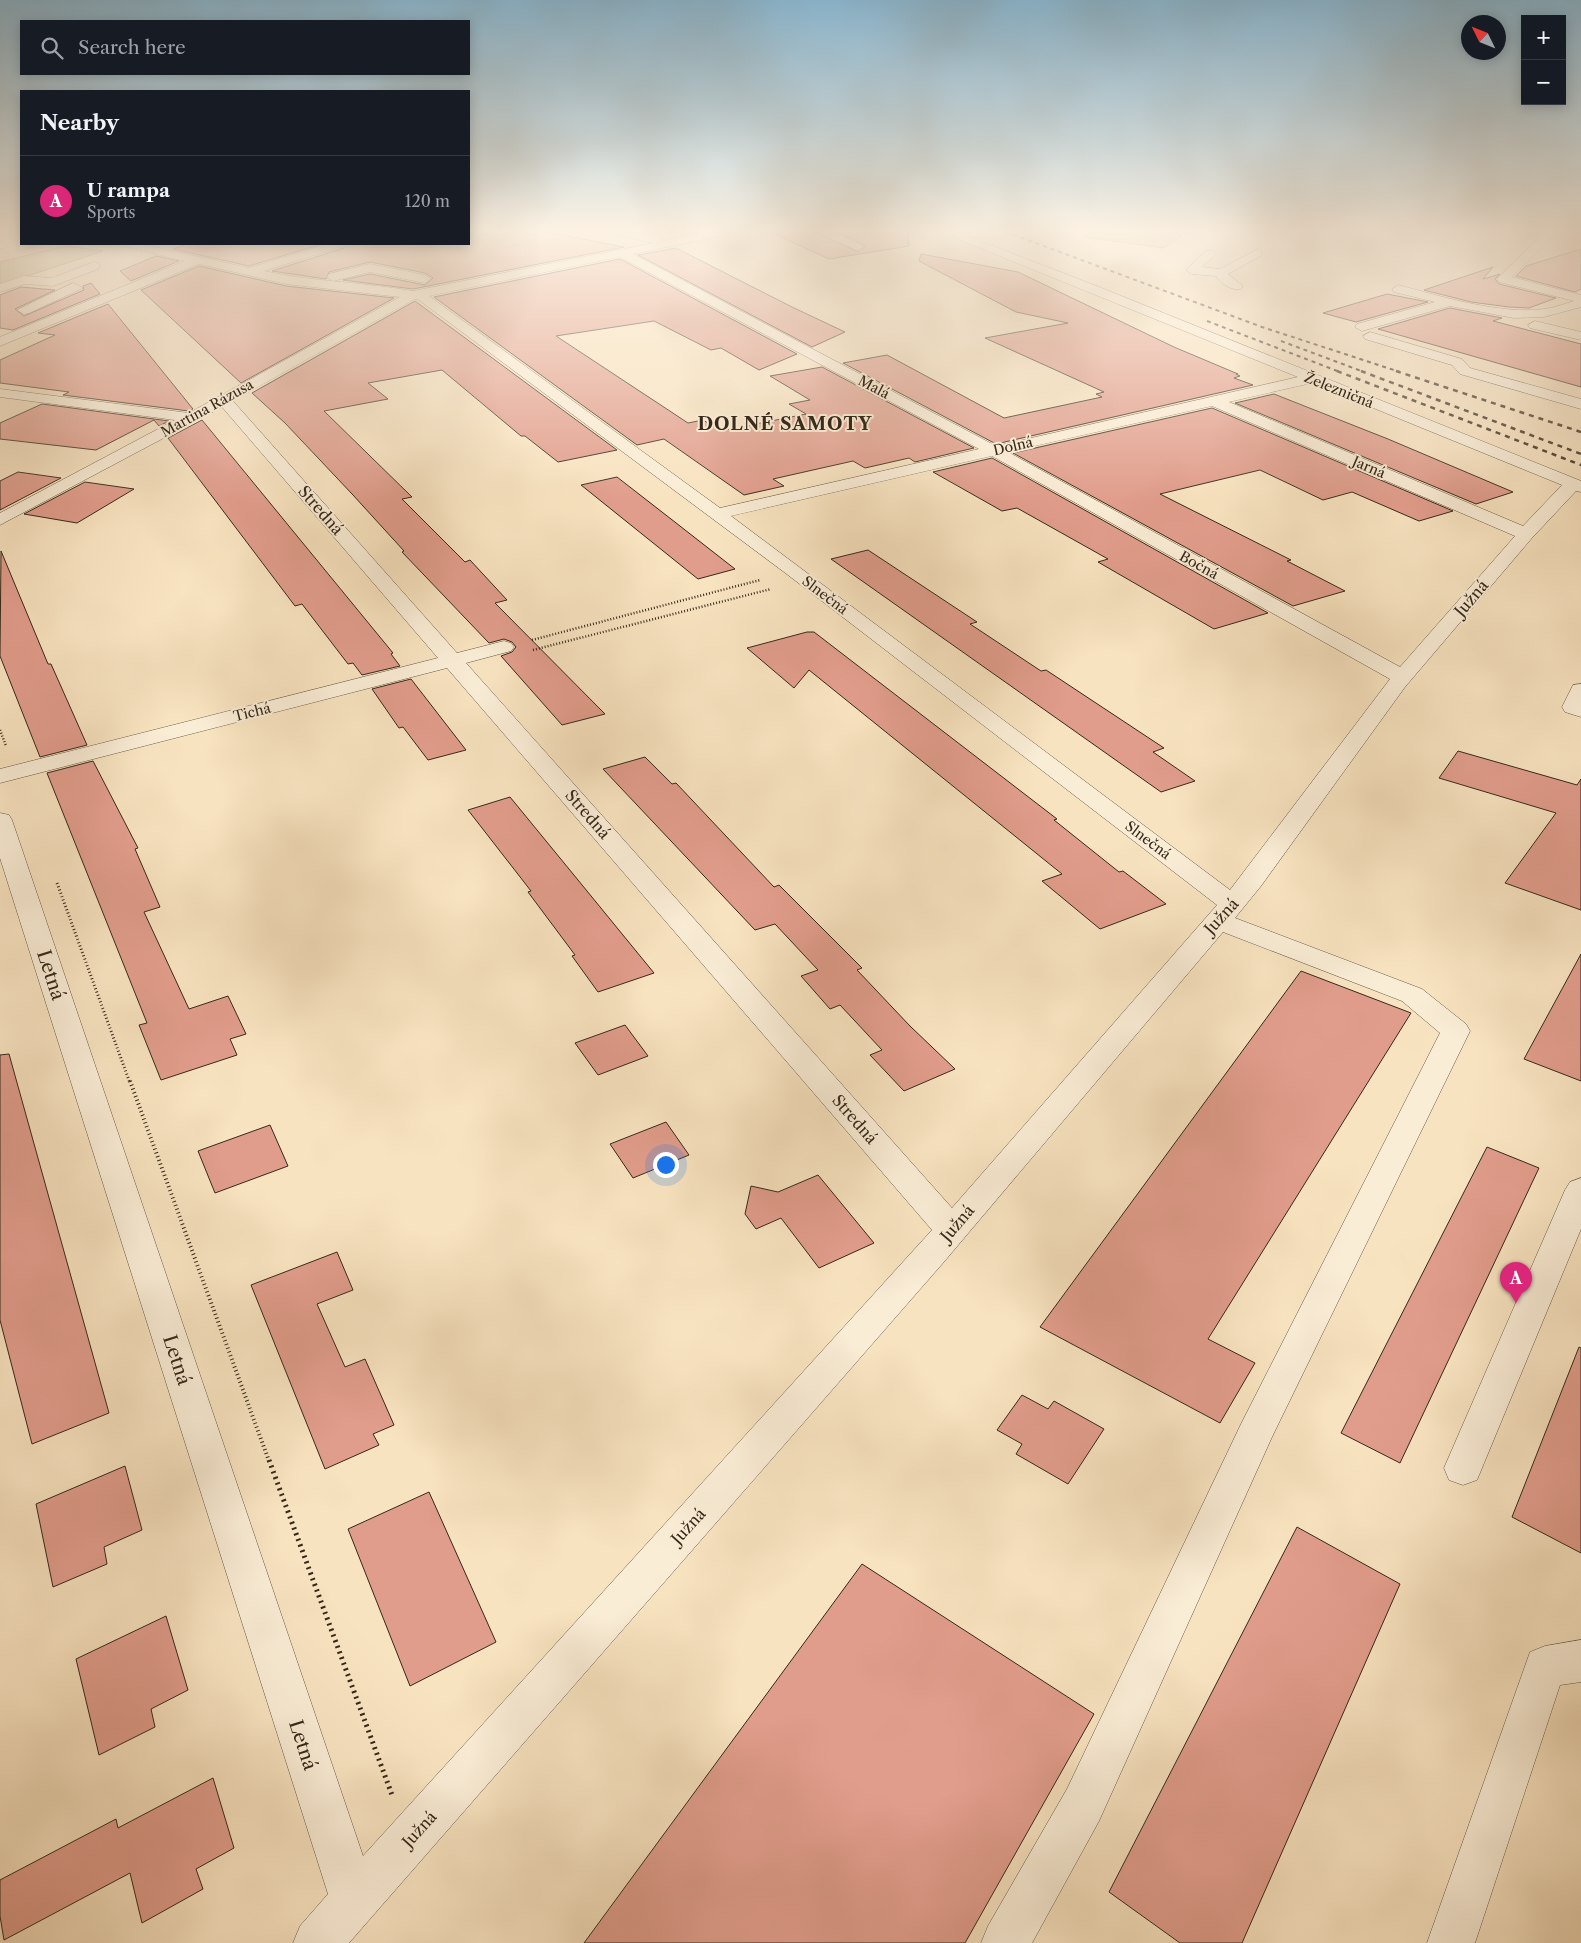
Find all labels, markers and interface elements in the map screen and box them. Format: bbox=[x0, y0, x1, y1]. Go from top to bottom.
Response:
north arrow bbox=[1461, 15, 1506, 60]
map controls bbox=[1521, 15, 1566, 105]
button: + bbox=[1521, 15, 1566, 60]
search box bbox=[20, 20, 470, 75]
icon: search bbox=[38, 34, 66, 62]
text: Search here bbox=[78, 36, 186, 59]
button: − bbox=[1521, 60, 1566, 105]
text: Nearby bbox=[40, 110, 119, 135]
text: U rampa bbox=[87, 179, 170, 202]
text: A bbox=[50, 191, 62, 211]
text: 120 m bbox=[405, 191, 450, 211]
text: Sports bbox=[87, 202, 136, 222]
street label: Železničná bbox=[1302, 367, 1377, 412]
street label: Malá bbox=[855, 371, 893, 403]
street label: Martina Rázusa bbox=[158, 375, 257, 441]
district label: DOLNÉ SAMOTY bbox=[697, 412, 873, 435]
street label: Dolná bbox=[991, 433, 1035, 459]
street label: Jarná bbox=[1348, 451, 1389, 482]
street label: Stredná bbox=[294, 481, 348, 539]
street label: Bočná bbox=[1176, 547, 1222, 583]
street label: Slnečná bbox=[799, 572, 852, 618]
street label: Južná bbox=[1448, 575, 1493, 623]
street label: Tichá bbox=[231, 699, 273, 725]
street label: Stredná bbox=[561, 785, 615, 843]
street label: Slnečná bbox=[1122, 817, 1175, 863]
street label: Južná bbox=[1197, 893, 1243, 941]
street label: Letná bbox=[32, 947, 70, 1003]
street label: Stredná bbox=[828, 1090, 882, 1148]
your location bbox=[653, 1152, 679, 1178]
street label: Južná bbox=[934, 1200, 979, 1248]
pin: A bbox=[1500, 1262, 1532, 1303]
street label: Letná bbox=[158, 1332, 196, 1388]
street label: Južná bbox=[664, 1503, 710, 1551]
street label: Letná bbox=[284, 1717, 322, 1773]
street label: Južná bbox=[395, 1806, 441, 1854]

